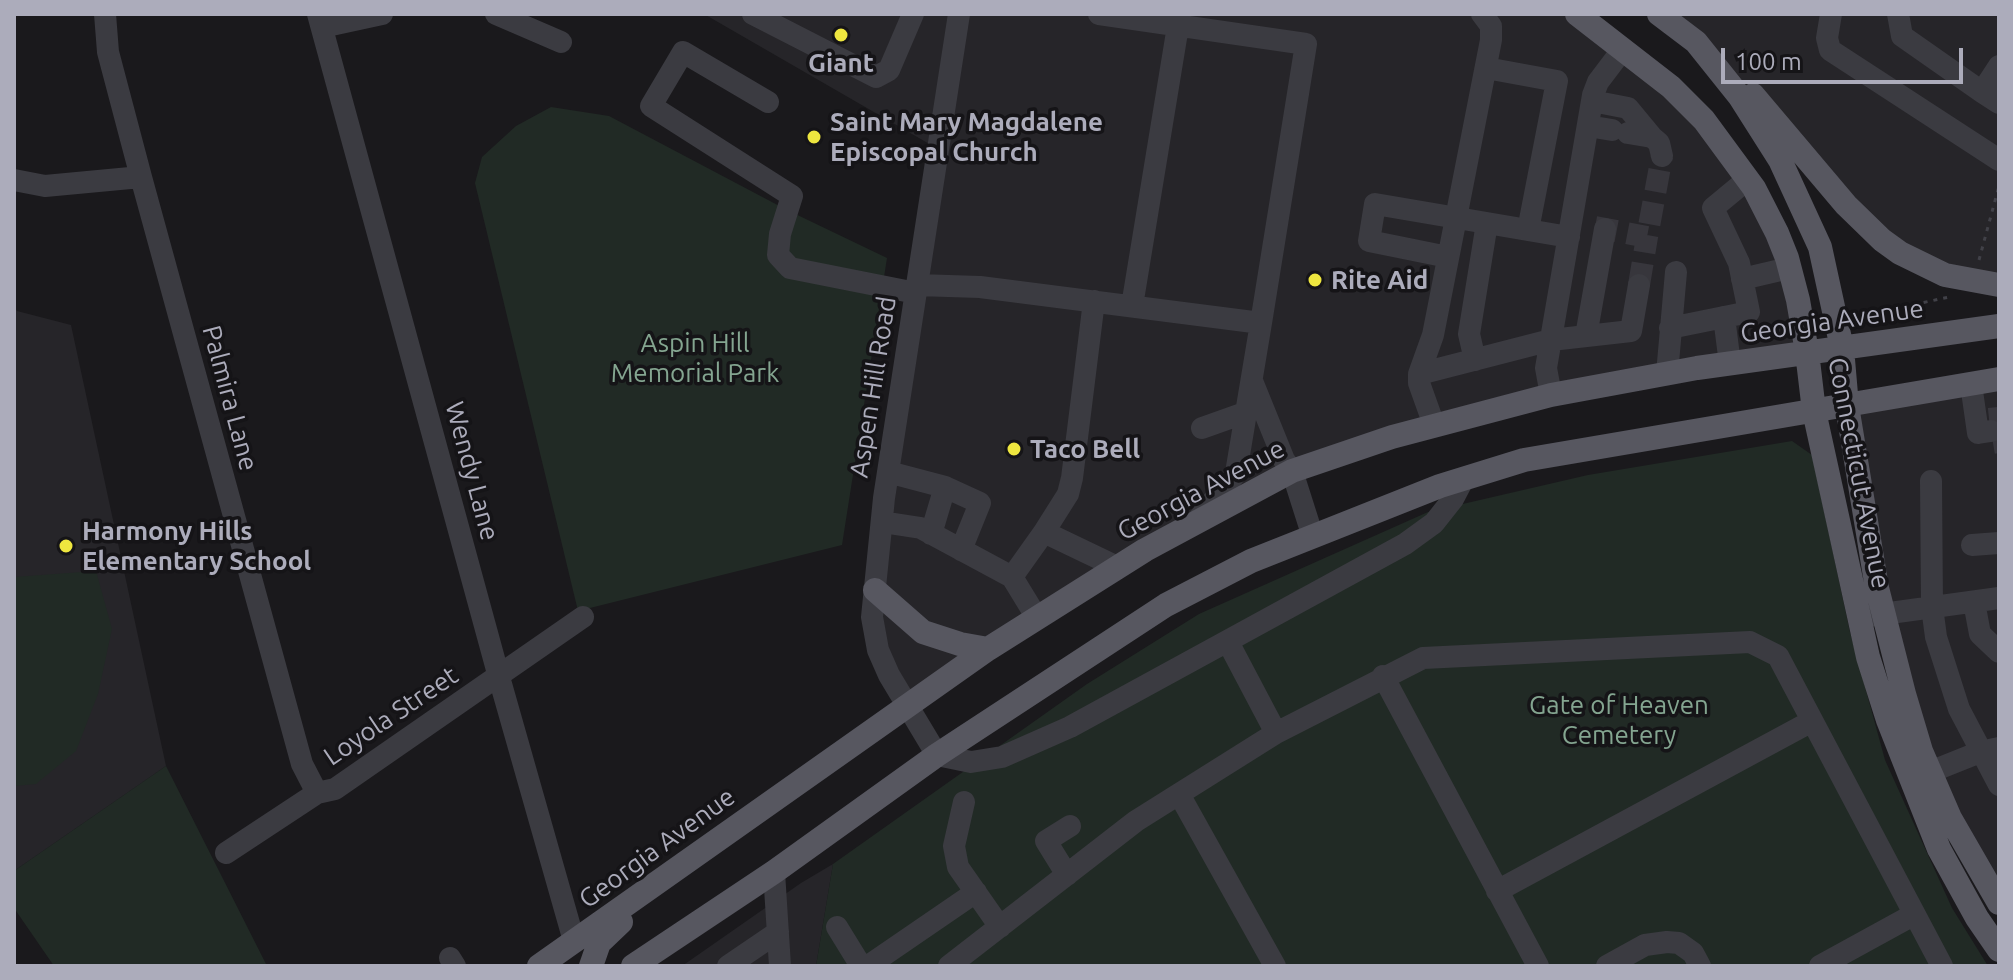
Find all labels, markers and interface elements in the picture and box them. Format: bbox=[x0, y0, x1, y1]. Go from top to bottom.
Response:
marker: Giant bbox=[832, 26, 850, 44]
scale bar bbox=[1725, 32, 1967, 82]
place label: Giant bbox=[808, 47, 874, 79]
text: 100 m bbox=[1735, 48, 1802, 75]
place label: Saint Mary Magdalene Episcopal Church bbox=[830, 106, 1103, 168]
marker: Saint Mary Magdalene Episcopal Church bbox=[805, 128, 823, 146]
place label: Rite Aid bbox=[1331, 264, 1428, 296]
marker: Rite Aid bbox=[1306, 271, 1324, 289]
street label: Georgia Avenue bbox=[1738, 293, 1926, 349]
street label: Aspen Hill Road bbox=[843, 294, 903, 480]
street label: Palmira Lane bbox=[196, 322, 264, 474]
park label: Aspin Hill Memorial Park bbox=[611, 327, 779, 388]
street label: Connecticut Avenue bbox=[1821, 355, 1897, 591]
street label: Wendy Lane bbox=[439, 398, 505, 544]
place label: Taco Bell bbox=[1030, 433, 1140, 465]
street label: Georgia Avenue bbox=[1112, 433, 1290, 547]
marker: Taco Bell bbox=[1005, 440, 1023, 458]
place label: Harmony Hills Elementary School bbox=[82, 515, 311, 576]
marker: Harmony Hills Elementary School bbox=[57, 537, 75, 555]
street label: Loyola Street bbox=[318, 660, 464, 772]
park label: Gate of Heaven Cemetery bbox=[1529, 689, 1709, 750]
street label: Georgia Avenue bbox=[573, 781, 741, 915]

